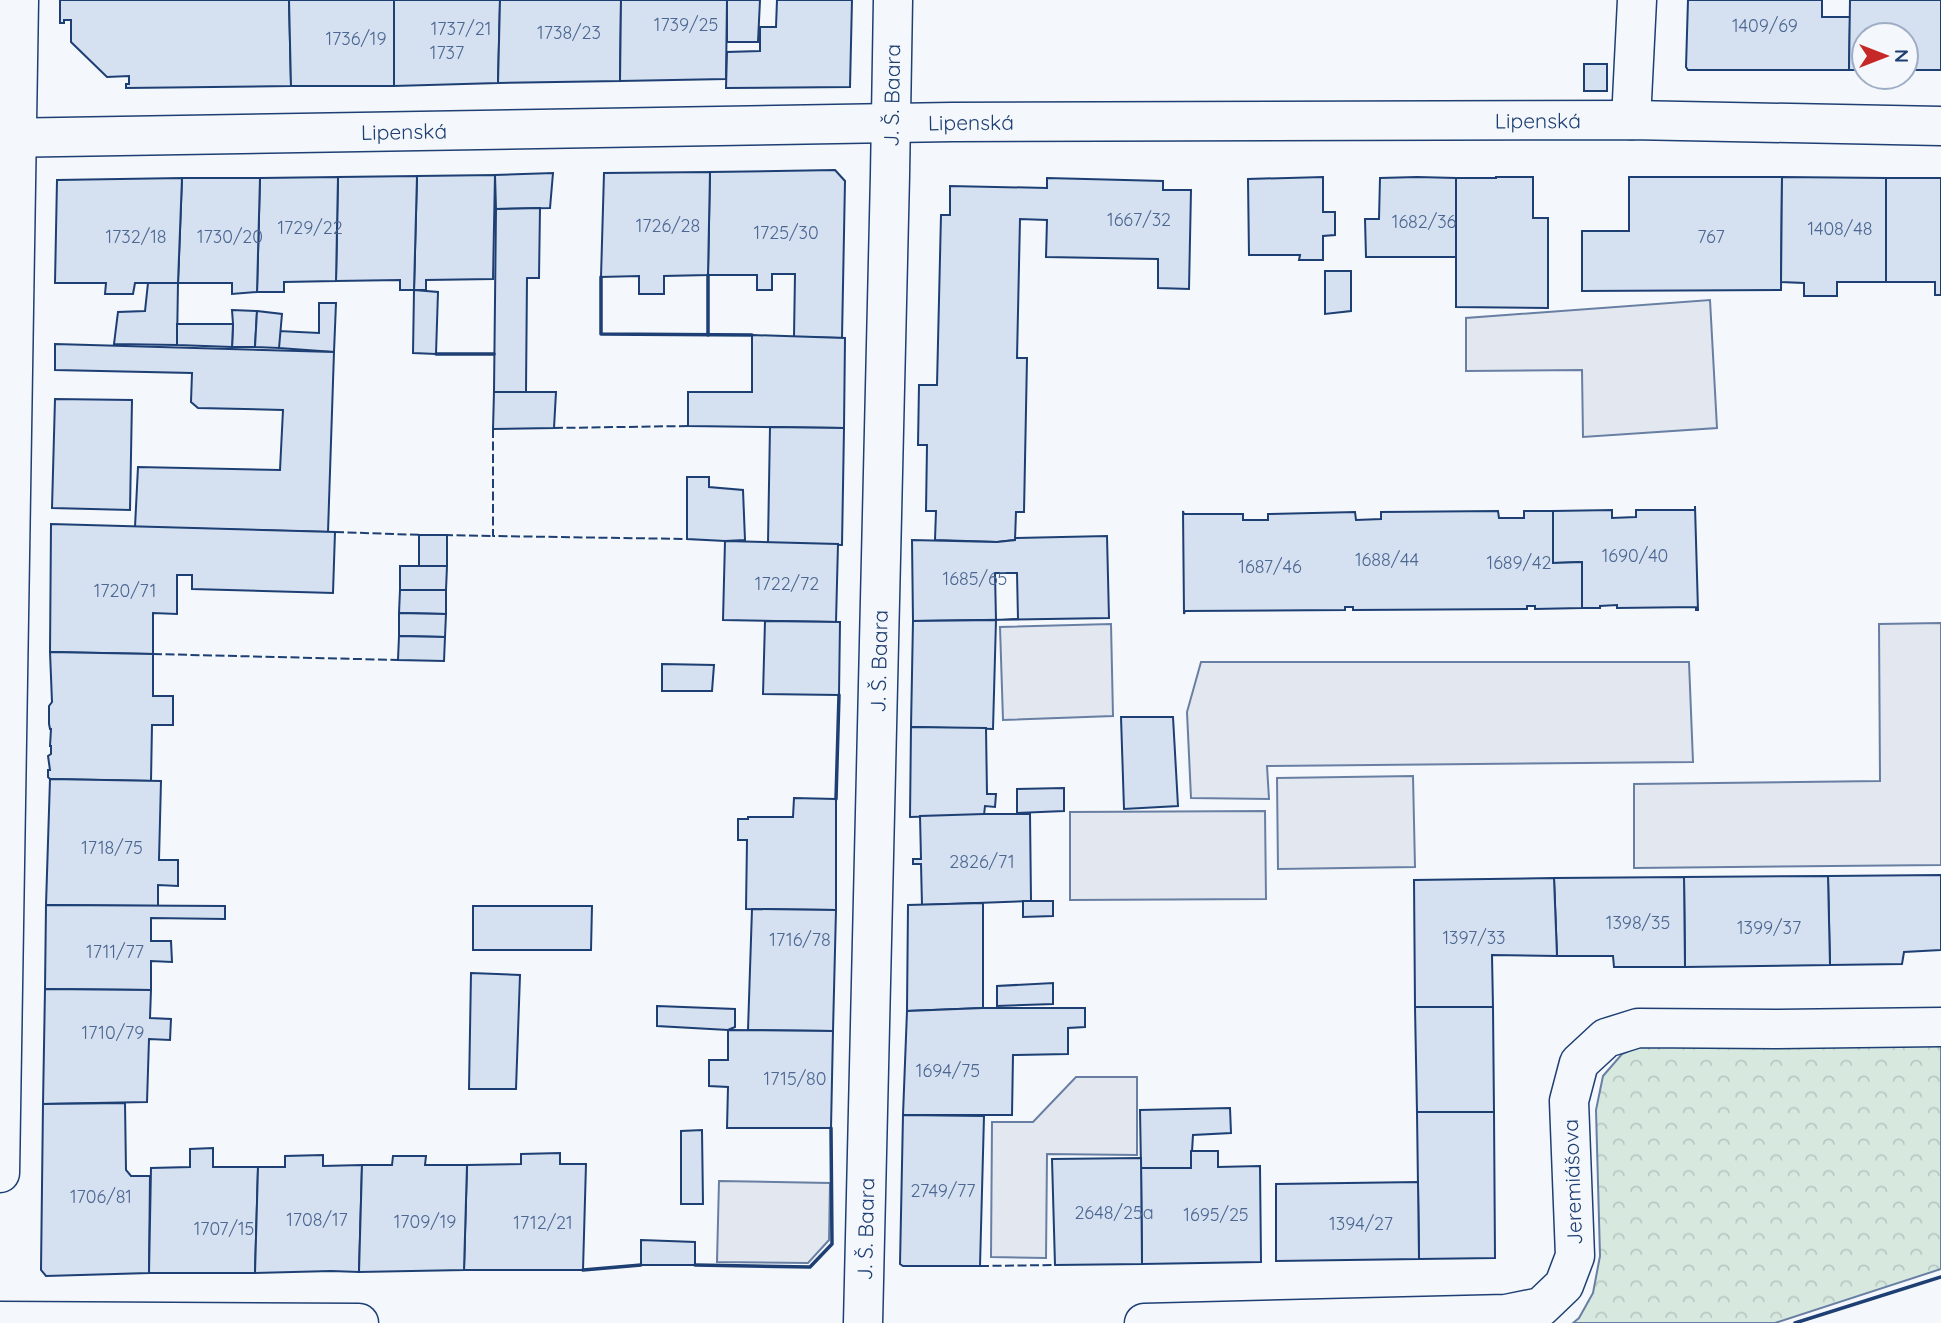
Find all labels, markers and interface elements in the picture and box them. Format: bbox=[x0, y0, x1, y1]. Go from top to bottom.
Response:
house number: 1739/25 bbox=[654, 13, 718, 36]
house number: 1409/69 bbox=[1732, 14, 1798, 37]
house number: 1737/21 bbox=[431, 17, 491, 40]
house number: 1738/23 bbox=[537, 21, 601, 44]
north arrow bbox=[1850, 21, 1920, 91]
house number: 1736/19 bbox=[325, 27, 387, 50]
house number: 1737 bbox=[430, 41, 464, 64]
street label: J. Š. Baara bbox=[877, 44, 905, 147]
text: N bbox=[1890, 49, 1914, 63]
street label: Lipenská bbox=[1495, 107, 1581, 133]
street label: Lipenská bbox=[928, 109, 1014, 135]
street label: Lipenská bbox=[361, 117, 447, 145]
house number: 1667/32 bbox=[1107, 208, 1171, 231]
house number: 1682/36 bbox=[1392, 210, 1457, 233]
house number: 1726/28 bbox=[636, 214, 700, 237]
house number: 1729/22 bbox=[277, 216, 343, 239]
house number: 1408/48 bbox=[1808, 217, 1872, 240]
house number: 1725/30 bbox=[753, 221, 819, 244]
house number: 1732/18 bbox=[105, 225, 167, 248]
house number: 1730/20 bbox=[197, 225, 263, 248]
house number: 767 bbox=[1697, 225, 1725, 248]
house number: 1690/40 bbox=[1602, 544, 1668, 567]
house number: 1688/44 bbox=[1355, 548, 1419, 571]
house number: 1689/42 bbox=[1487, 551, 1552, 574]
house number: 1687/46 bbox=[1238, 555, 1302, 578]
house number: 1685/65 bbox=[943, 567, 1007, 590]
house number: 1722/72 bbox=[755, 572, 819, 595]
house number: 1720/71 bbox=[94, 579, 156, 602]
street label: J. Š. Baara bbox=[864, 609, 893, 713]
house number: 1718/75 bbox=[81, 836, 143, 859]
house number: 2826/71 bbox=[949, 850, 1015, 873]
house number: 1398/35 bbox=[1606, 911, 1670, 934]
house number: 1399/37 bbox=[1737, 916, 1801, 939]
house number: 1397/33 bbox=[1442, 926, 1506, 949]
house number: 1716/78 bbox=[769, 928, 831, 951]
house number: 1711/77 bbox=[86, 940, 144, 963]
house number: 1710/79 bbox=[82, 1021, 144, 1044]
house number: 1694/75 bbox=[916, 1059, 980, 1082]
house number: 1715/80 bbox=[763, 1067, 827, 1090]
street label: Jeremiášova bbox=[1557, 1119, 1587, 1245]
street label: J. Š. Baara bbox=[851, 1177, 879, 1281]
house number: 2749/77 bbox=[910, 1179, 976, 1202]
house number: 1706/81 bbox=[70, 1185, 132, 1208]
house number: 2648/25a bbox=[1074, 1201, 1154, 1224]
house number: 1695/25 bbox=[1183, 1203, 1249, 1226]
house number: 1708/17 bbox=[286, 1208, 348, 1231]
house number: 1709/19 bbox=[394, 1210, 456, 1233]
house number: 1712/21 bbox=[513, 1211, 573, 1234]
house number: 1394/27 bbox=[1329, 1212, 1393, 1235]
house number: 1707/15 bbox=[194, 1217, 254, 1240]

